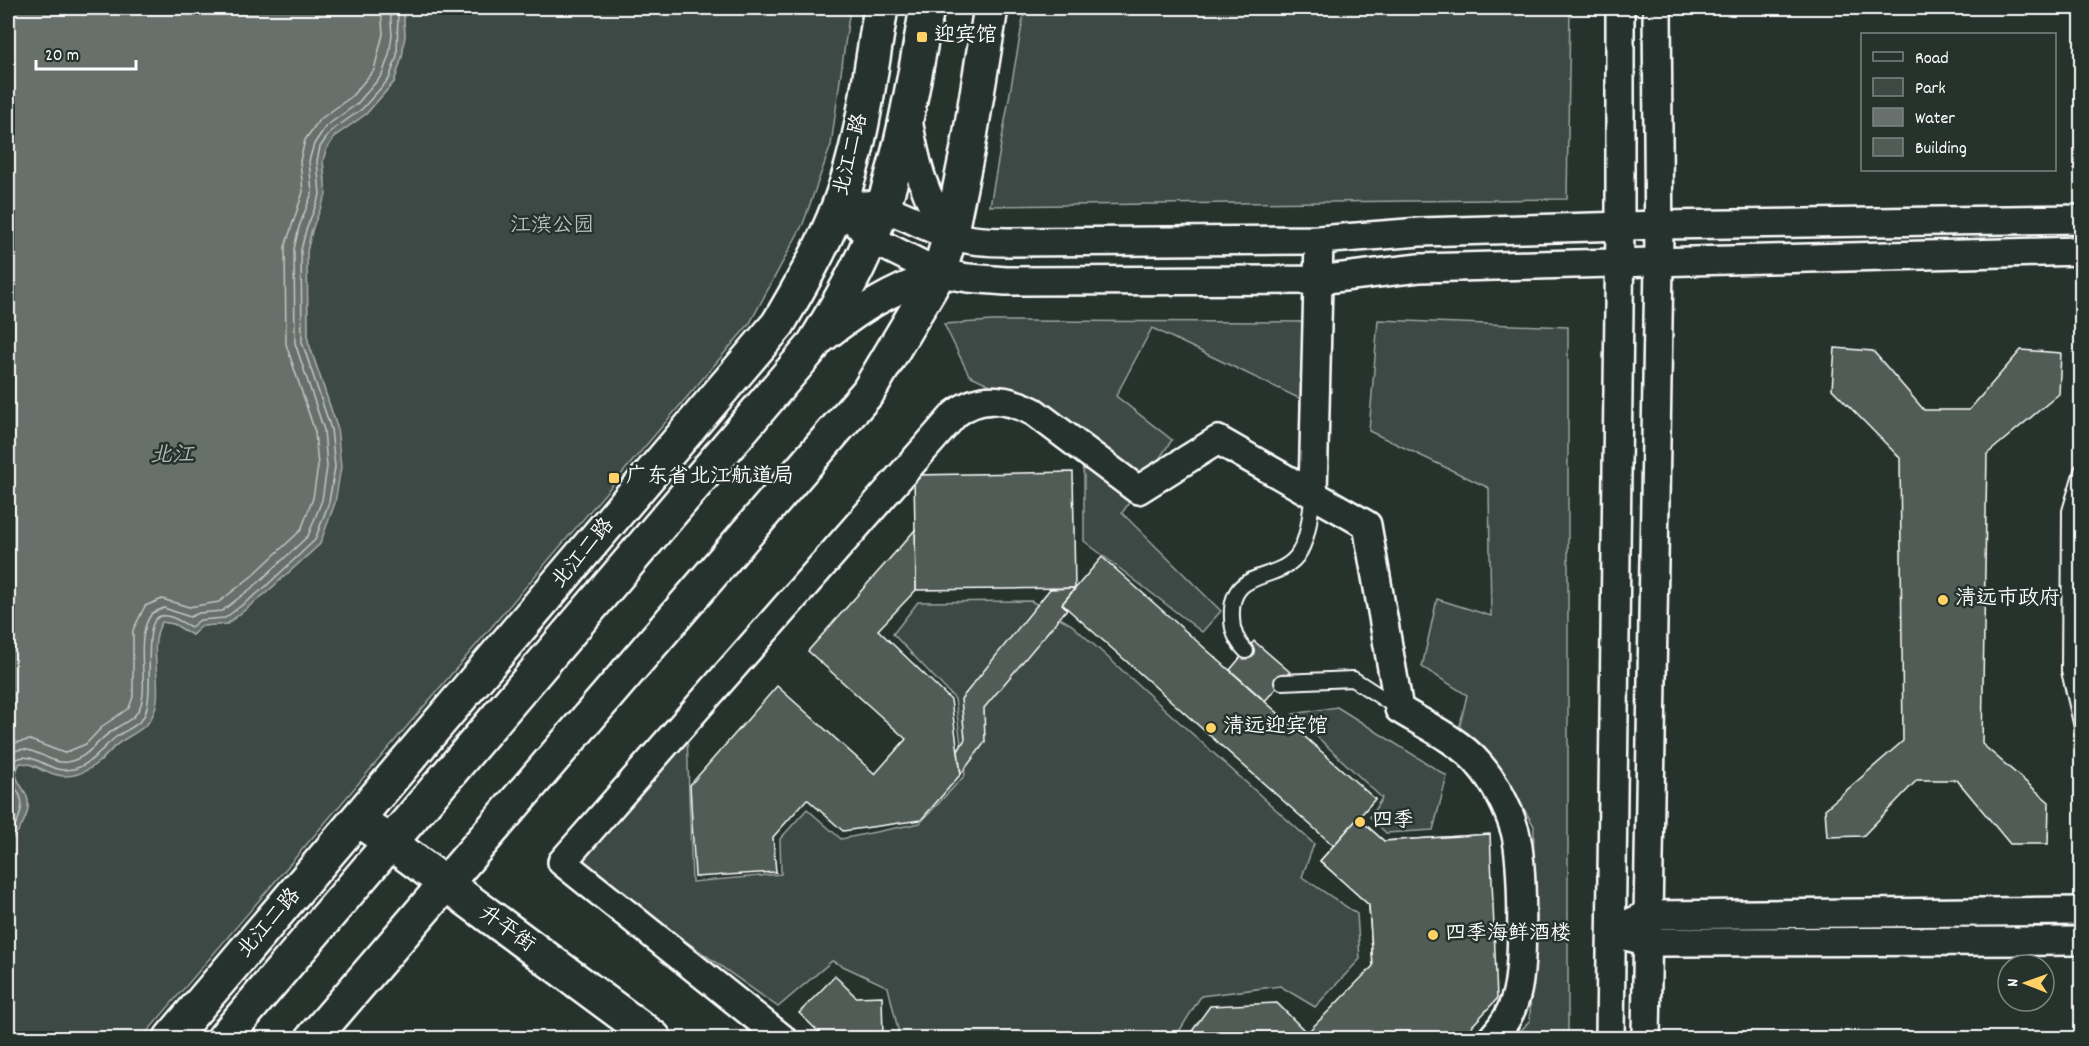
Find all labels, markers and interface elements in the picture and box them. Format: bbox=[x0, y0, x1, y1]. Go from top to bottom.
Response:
place label: 迎宾馆 bbox=[934, 22, 997, 52]
marker: 迎宾馆 bbox=[915, 30, 929, 44]
scale bar bbox=[36, 33, 136, 71]
legend bbox=[1861, 33, 2056, 171]
text: 20 m bbox=[45, 44, 79, 69]
text: Road bbox=[1915, 47, 1949, 72]
text: Park bbox=[1915, 77, 1946, 102]
text: Water bbox=[1915, 107, 1955, 132]
street label: 北江二路 bbox=[827, 111, 877, 199]
text: Building bbox=[1915, 137, 1967, 162]
park label: 江滨公园 bbox=[510, 212, 594, 242]
water label: 北江 bbox=[150, 441, 195, 472]
place label: 广东省北江航道局 bbox=[626, 463, 794, 493]
marker: 广东省北江航道局 bbox=[607, 471, 621, 485]
street label: 北江二路 bbox=[546, 512, 622, 596]
place label: 清远市政府 bbox=[1955, 585, 2060, 615]
marker: 清远市政府 bbox=[1936, 593, 1950, 607]
place label: 清远迎宾馆 bbox=[1223, 713, 1328, 743]
marker: 清远迎宾馆 bbox=[1204, 721, 1218, 735]
place label: 四季 bbox=[1372, 807, 1414, 837]
marker: 四季 bbox=[1353, 815, 1367, 829]
street label: 北江二路 bbox=[231, 882, 309, 966]
street label: 升平街 bbox=[472, 899, 540, 961]
place label: 四季海鲜酒楼 bbox=[1445, 920, 1571, 950]
marker: 四季海鲜酒楼 bbox=[1426, 928, 1440, 942]
north arrow bbox=[1996, 953, 2056, 1013]
text: N bbox=[2002, 979, 2025, 987]

